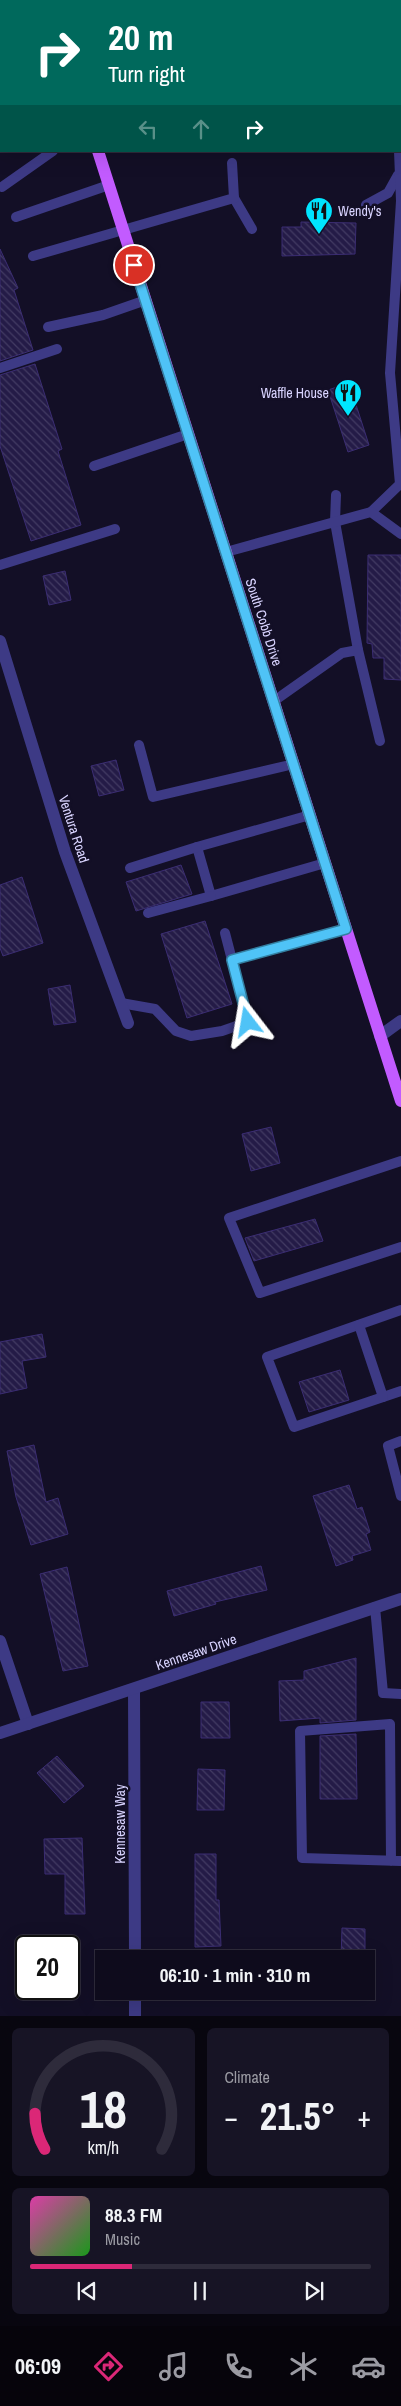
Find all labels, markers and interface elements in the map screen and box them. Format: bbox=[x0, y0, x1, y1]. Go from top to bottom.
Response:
text: 20 m bbox=[108, 14, 173, 61]
icon: right bbox=[25, 20, 90, 85]
text: Turn right bbox=[108, 59, 185, 89]
icon: left bbox=[134, 115, 162, 143]
icon: ahead bbox=[187, 115, 215, 143]
icon: right bbox=[240, 115, 268, 143]
restaurant icon: Wendy's bbox=[304, 196, 334, 235]
place label: Wendy's bbox=[338, 202, 382, 220]
pin bbox=[113, 244, 155, 286]
icon: arrive bbox=[120, 251, 148, 279]
restaurant icon: Waffle House bbox=[333, 378, 363, 417]
place label: Waffle House bbox=[261, 384, 329, 402]
street label: South Cobb Drive bbox=[241, 576, 287, 668]
street label: Ventura Road bbox=[55, 793, 93, 865]
position arrow bbox=[221, 995, 273, 1047]
street label: Kennesaw Drive bbox=[153, 1630, 239, 1674]
street label: Kennesaw Way bbox=[111, 1784, 129, 1864]
speed limit sign: 20 bbox=[15, 1935, 80, 2000]
text: 06:10 · 1 min · 310 m bbox=[160, 1962, 310, 1988]
text: Climate bbox=[225, 2066, 270, 2088]
text: 18 bbox=[80, 2074, 127, 2144]
text: 21.5° bbox=[260, 2091, 336, 2142]
text: − bbox=[225, 2098, 238, 2136]
text: + bbox=[358, 2098, 371, 2136]
text: km/h bbox=[87, 2136, 119, 2160]
text: 88.3 FM bbox=[105, 2202, 162, 2228]
text: Music bbox=[105, 2228, 140, 2250]
icon: previous bbox=[73, 2277, 101, 2305]
icon: pause bbox=[186, 2277, 214, 2305]
icon: next bbox=[300, 2277, 328, 2305]
icon: directions bbox=[91, 2349, 126, 2384]
icon: music bbox=[156, 2349, 191, 2384]
icon: phone bbox=[221, 2349, 256, 2384]
icon: climate bbox=[286, 2349, 321, 2384]
icon: car bbox=[351, 2349, 386, 2384]
text: 06:09 bbox=[15, 2351, 61, 2381]

